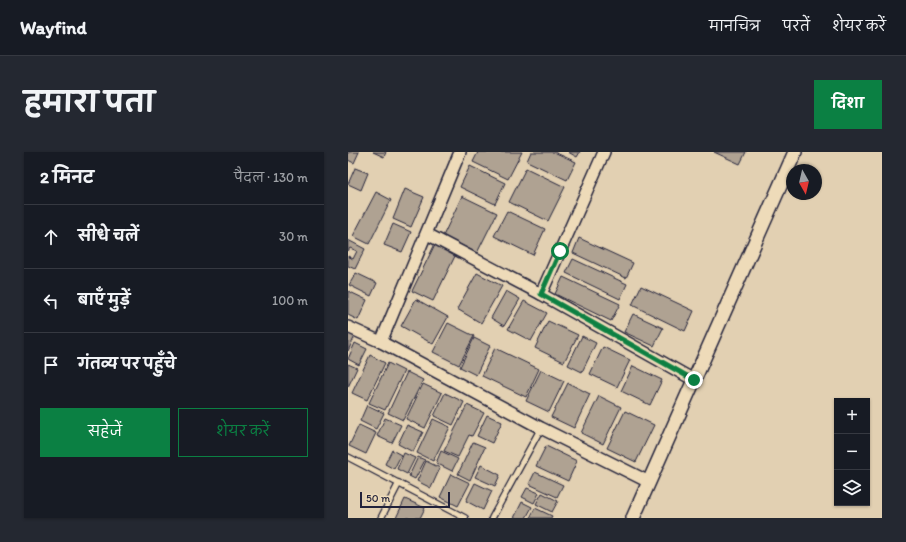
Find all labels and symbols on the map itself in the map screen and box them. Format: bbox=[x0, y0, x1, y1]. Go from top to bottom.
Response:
north arrow bbox=[786, 164, 822, 200]
route start bbox=[551, 242, 569, 260]
route end bbox=[685, 371, 703, 389]
scale bar bbox=[360, 490, 450, 509]

